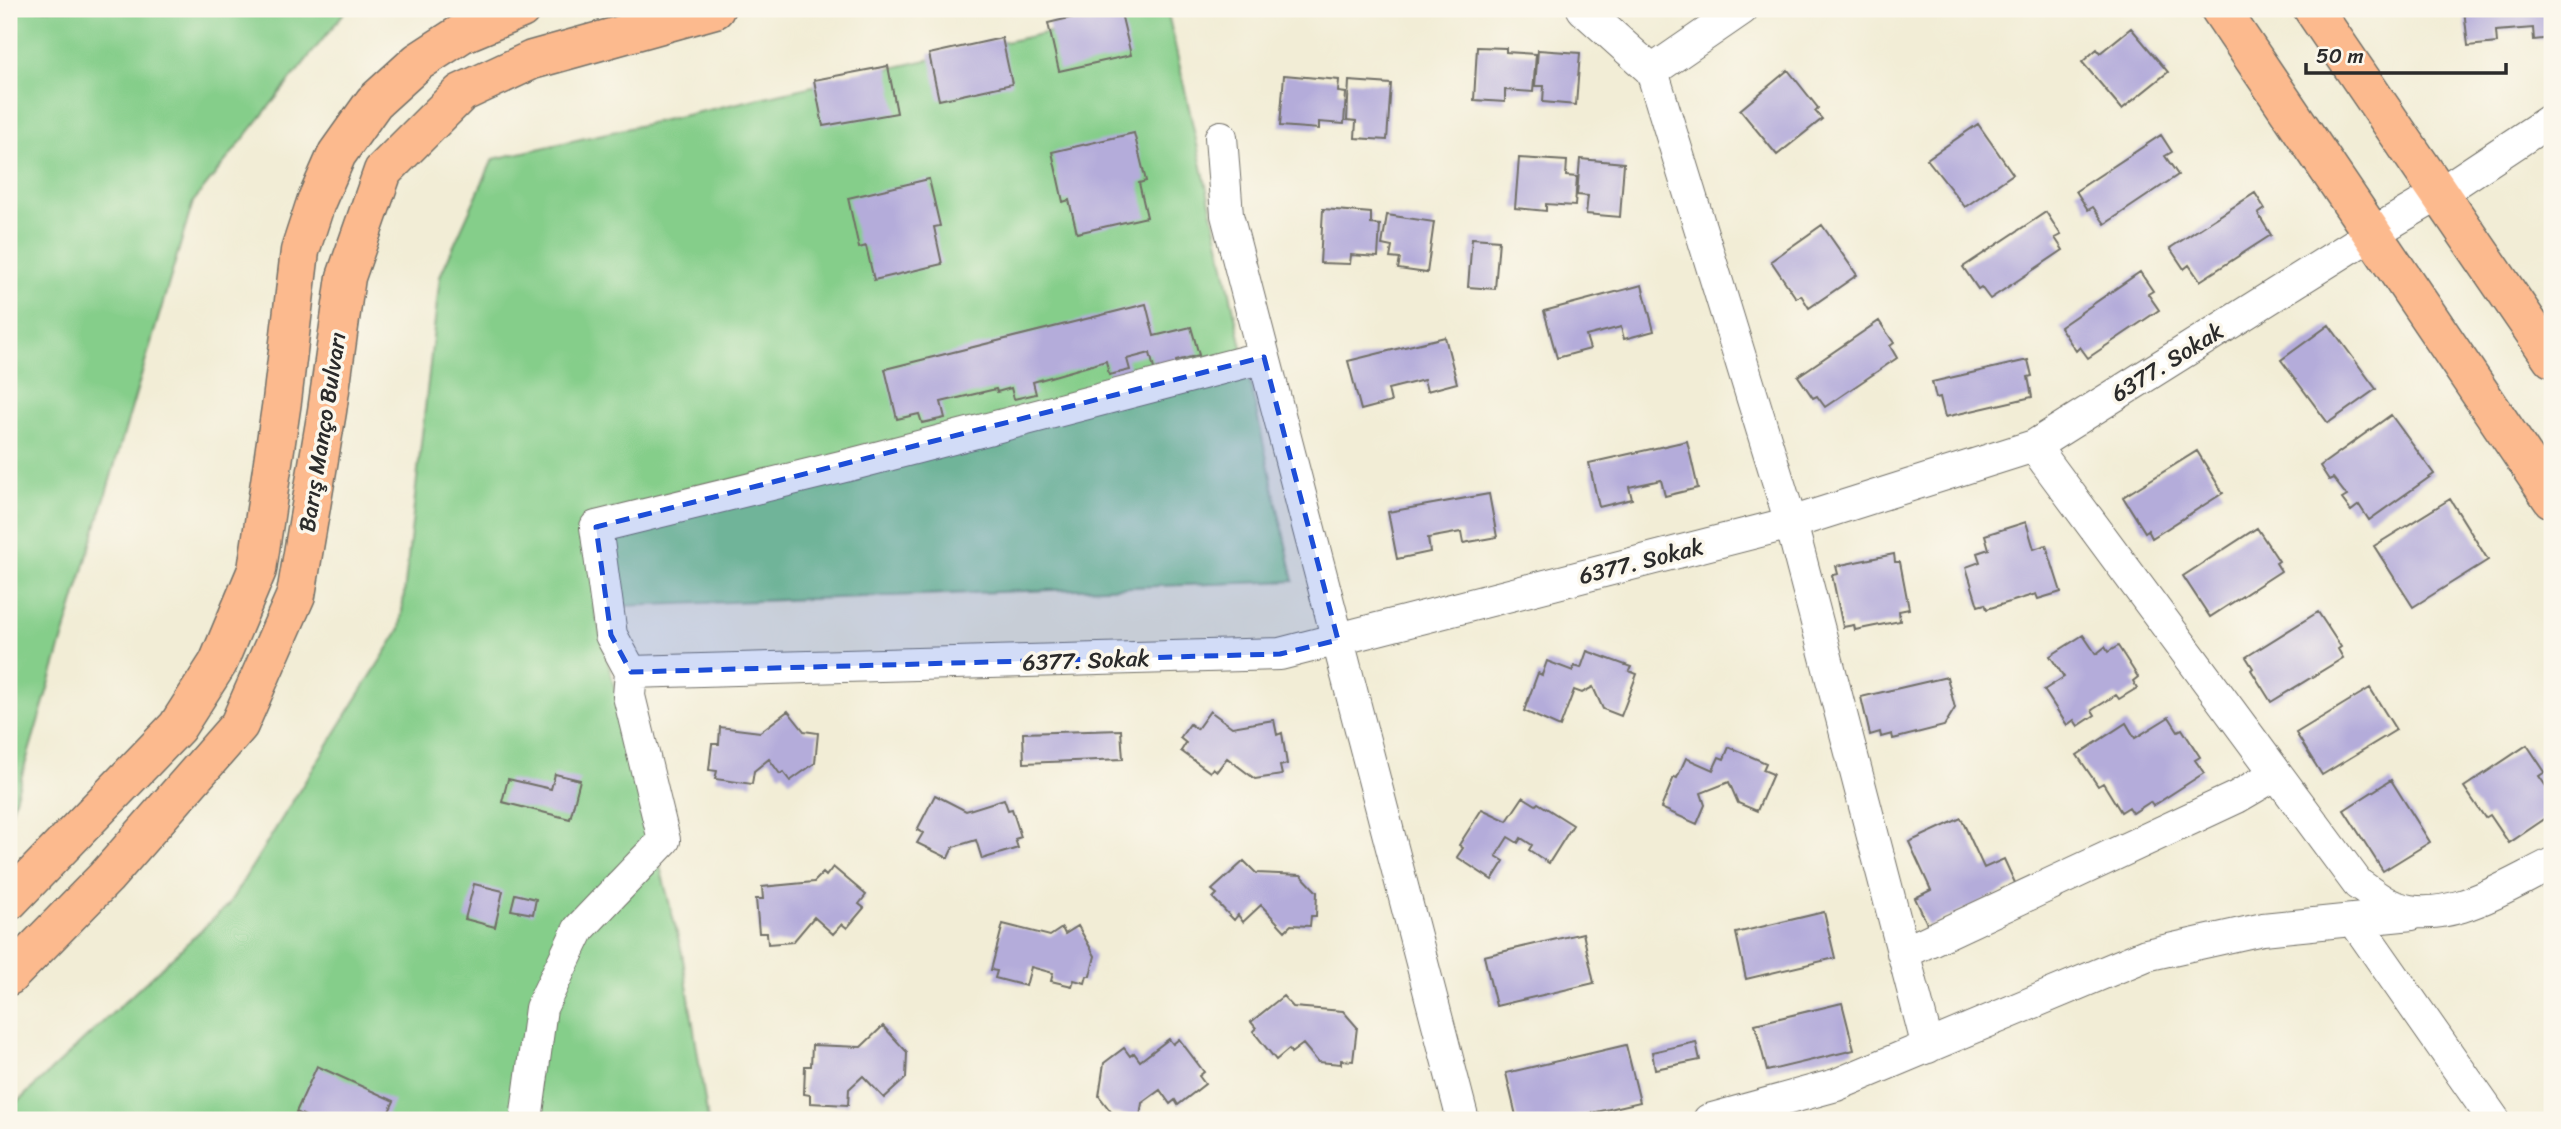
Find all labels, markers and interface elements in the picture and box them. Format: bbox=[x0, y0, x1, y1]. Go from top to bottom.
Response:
scale bar bbox=[2306, 32, 2505, 76]
text: 50 m bbox=[2316, 37, 2364, 75]
street label: 6377. Sokak bbox=[2103, 311, 2232, 413]
street label: Barış Manço Bulvarı bbox=[286, 329, 359, 535]
street label: 6377. Sokak bbox=[1575, 526, 1708, 597]
street label: 6377. Sokak bbox=[1022, 638, 1150, 683]

